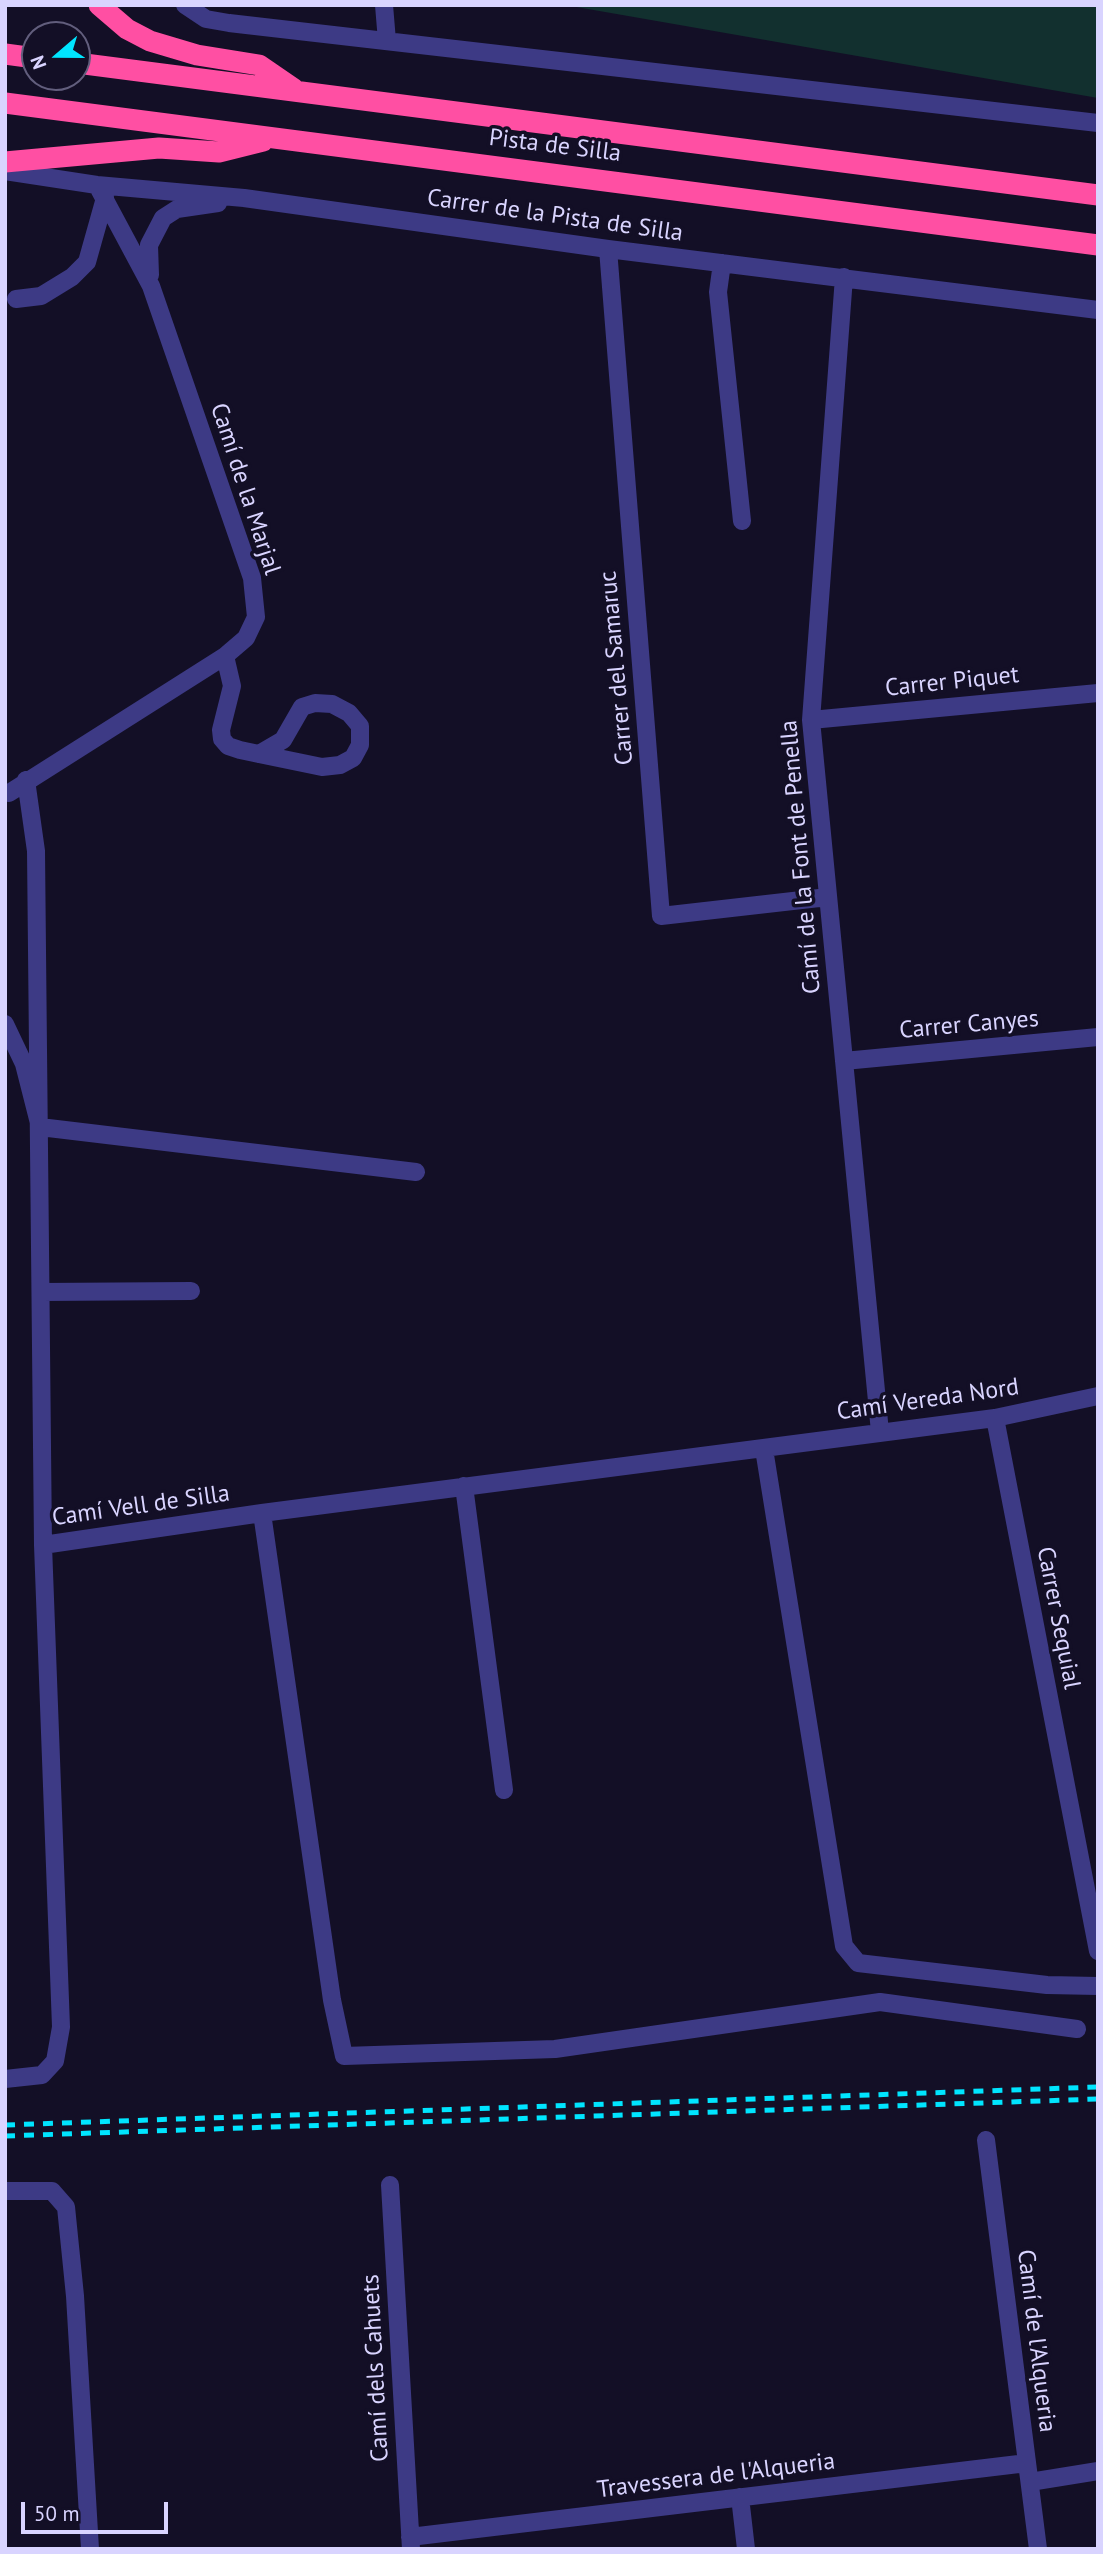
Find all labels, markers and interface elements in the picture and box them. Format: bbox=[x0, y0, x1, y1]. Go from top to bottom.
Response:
north arrow bbox=[21, 21, 91, 91]
text: N bbox=[25, 53, 52, 72]
street label: Pista de Silla bbox=[487, 124, 623, 168]
street label: Carrer de la Pista de Silla bbox=[425, 184, 685, 248]
street label: Camí de la Marjal bbox=[204, 400, 286, 578]
street label: Carrer del Samaruc bbox=[594, 570, 640, 766]
street label: Carrer Piquet bbox=[884, 661, 1020, 703]
street label: Camí de la Font de Penella bbox=[775, 719, 827, 995]
street label: Carrer Canyes bbox=[898, 1005, 1040, 1045]
street label: Camí Vereda Nord bbox=[835, 1373, 1021, 1427]
street label: Camí Vell de Silla bbox=[50, 1479, 232, 1533]
street label: Carrer Sequial bbox=[1030, 1545, 1086, 1691]
street label: Camí de l'Alqueria bbox=[1011, 2248, 1061, 2434]
street label: Camí dels Cahuets bbox=[357, 2273, 395, 2463]
street label: Travessera de l'Alqueria bbox=[595, 2447, 837, 2505]
scale bar bbox=[24, 2488, 172, 2532]
text: 50 m bbox=[34, 2500, 80, 2527]

